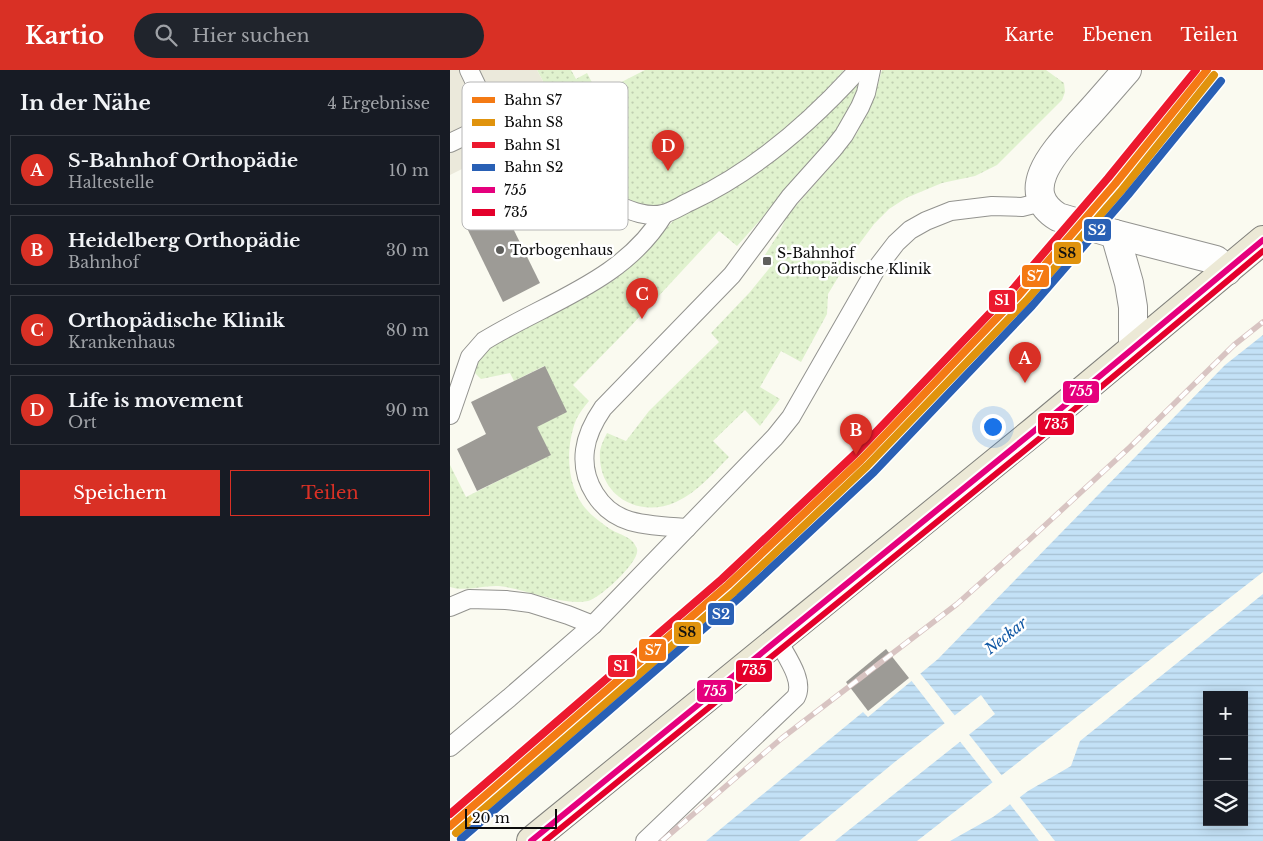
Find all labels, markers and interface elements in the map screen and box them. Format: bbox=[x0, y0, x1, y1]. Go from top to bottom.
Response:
search box bbox=[134, 13, 484, 58]
text: Kartio bbox=[25, 21, 104, 50]
icon: search bbox=[152, 21, 180, 49]
text: Hier suchen bbox=[192, 24, 310, 47]
text: Karte bbox=[1004, 24, 1054, 46]
text: Ebenen bbox=[1082, 24, 1152, 46]
text: Teilen bbox=[1180, 24, 1238, 46]
legend bbox=[462, 82, 628, 230]
text: In der Nähe bbox=[20, 90, 151, 116]
text: Bahn S7 bbox=[504, 91, 563, 109]
text: 4 Ergebnisse bbox=[327, 93, 430, 113]
text: Bahn S8 bbox=[504, 113, 563, 131]
pin: D bbox=[652, 130, 684, 171]
text: Bahn S1 bbox=[504, 136, 561, 154]
text: S-Bahnhof Orthopädie bbox=[68, 149, 298, 172]
text: Bahn S2 bbox=[504, 158, 563, 176]
text: A bbox=[31, 160, 43, 180]
text: 10 m bbox=[389, 160, 429, 180]
text: Haltestelle bbox=[68, 172, 154, 192]
text: 755 bbox=[504, 181, 527, 199]
text: 735 bbox=[504, 203, 528, 221]
line badge: S2 bbox=[1083, 218, 1112, 242]
text: S2 bbox=[1088, 221, 1106, 239]
text: Heidelberg Orthopädie bbox=[68, 229, 300, 252]
text: B bbox=[31, 240, 43, 260]
text: 30 m bbox=[386, 240, 429, 260]
place label: Torbogenhaus bbox=[510, 241, 613, 259]
line badge: S8 bbox=[1053, 241, 1082, 265]
marker: Torbogenhaus bbox=[494, 244, 506, 256]
place label: S-Bahnhof Orthopädische Klinik bbox=[777, 244, 932, 278]
text: S8 bbox=[1058, 244, 1076, 262]
text: Bahnhof bbox=[68, 252, 139, 272]
marker: S-Bahnhof Orthopädische Klinik bbox=[761, 255, 773, 267]
line badge: S7 bbox=[1021, 264, 1050, 288]
text: S7 bbox=[1027, 267, 1044, 285]
pin: C bbox=[626, 278, 658, 319]
line badge: S1 bbox=[988, 289, 1016, 313]
text: S1 bbox=[994, 291, 1010, 309]
text: Orthopädische Klinik bbox=[68, 309, 285, 332]
text: C bbox=[30, 320, 44, 340]
text: 80 m bbox=[386, 320, 429, 340]
text: Krankenhaus bbox=[68, 332, 175, 352]
pin: A bbox=[1009, 342, 1041, 383]
line badge: 755 bbox=[1062, 380, 1100, 404]
text: 755 bbox=[1069, 382, 1093, 400]
text: Life is movement bbox=[68, 389, 243, 412]
text: D bbox=[30, 400, 44, 420]
text: 90 m bbox=[386, 400, 429, 420]
text: Ort bbox=[68, 412, 97, 432]
line badge: 735 bbox=[1037, 412, 1075, 436]
pin: B bbox=[840, 414, 872, 455]
your location bbox=[980, 414, 1006, 440]
text: 735 bbox=[1044, 415, 1068, 433]
button: Speichern bbox=[20, 470, 220, 516]
button: Teilen bbox=[230, 470, 430, 516]
line badge: S2 bbox=[707, 602, 735, 626]
text: S2 bbox=[712, 605, 730, 623]
water label: Neckar bbox=[980, 612, 1032, 659]
line badge: S8 bbox=[673, 621, 702, 645]
text: S8 bbox=[678, 623, 696, 641]
line badge: S7 bbox=[638, 638, 667, 662]
text: S7 bbox=[645, 641, 662, 659]
line badge: S1 bbox=[607, 654, 636, 678]
text: S1 bbox=[613, 657, 629, 675]
line badge: 735 bbox=[735, 659, 773, 683]
text: 735 bbox=[742, 661, 766, 679]
line badge: 755 bbox=[696, 679, 734, 703]
text: 755 bbox=[703, 682, 727, 700]
map controls bbox=[1203, 691, 1248, 826]
button: + bbox=[1203, 691, 1248, 736]
button: − bbox=[1203, 736, 1248, 781]
button: layers bbox=[1203, 781, 1248, 826]
scale bar bbox=[465, 806, 558, 829]
text: 20 m bbox=[472, 809, 510, 827]

